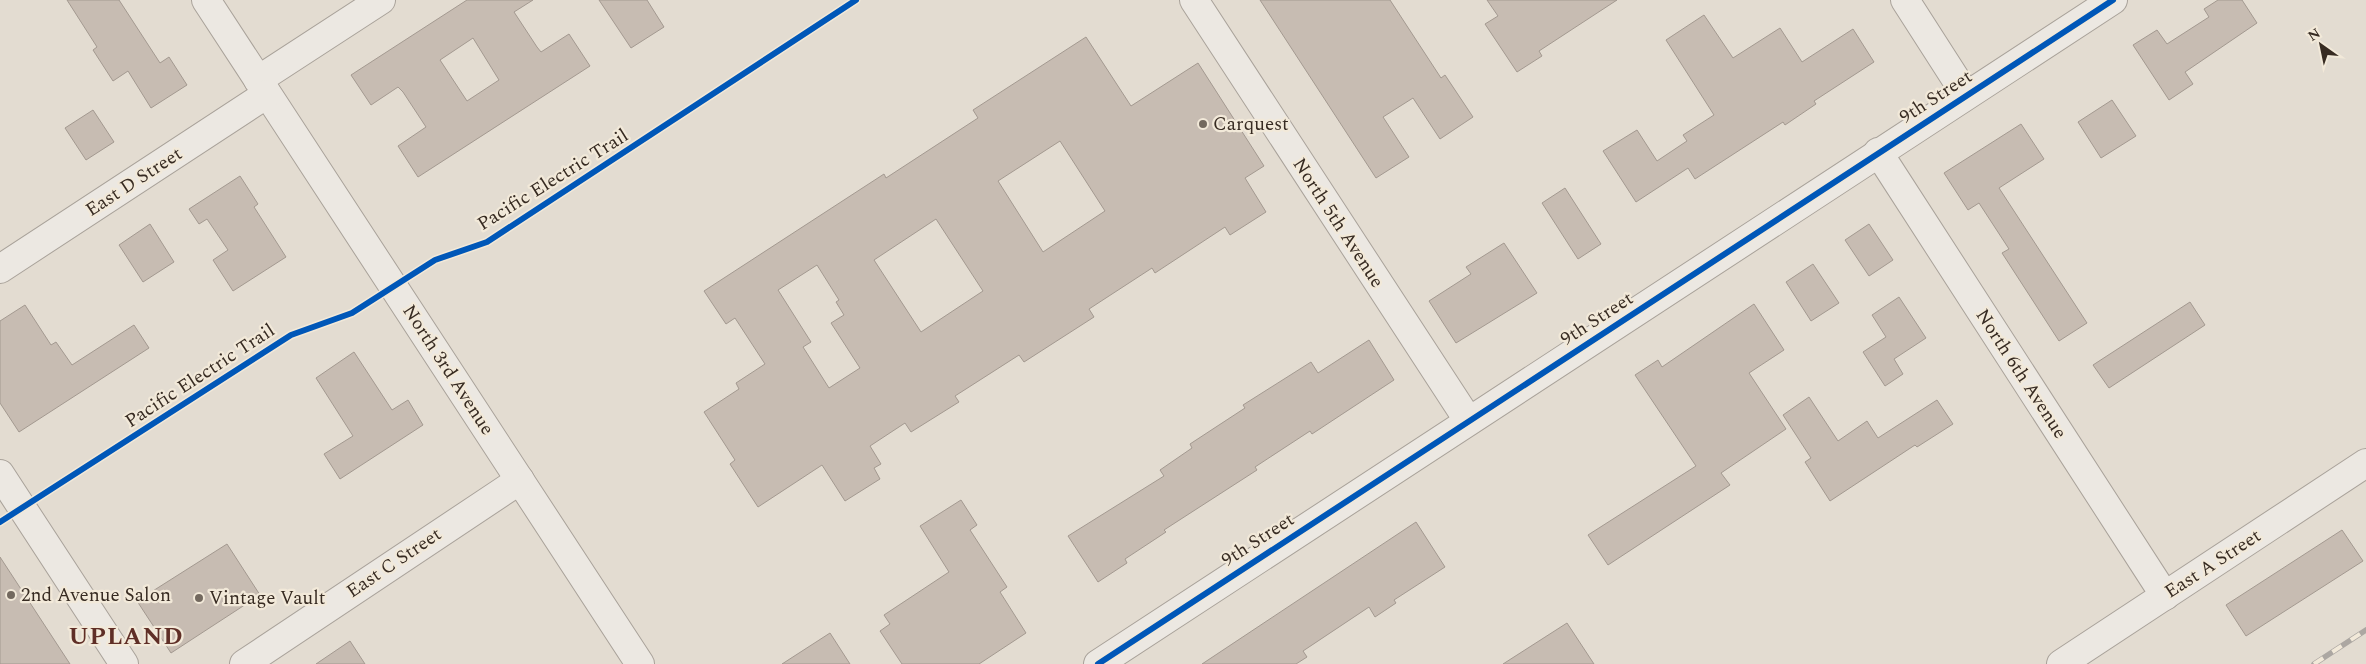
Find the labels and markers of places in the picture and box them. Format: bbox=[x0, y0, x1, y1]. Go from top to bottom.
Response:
place label: Carquest bbox=[1213, 110, 1289, 139]
marker: Carquest bbox=[1197, 118, 1209, 130]
place label: 2nd Avenue Salon bbox=[21, 581, 171, 610]
place label: Vintage Vault bbox=[209, 584, 326, 613]
marker: 2nd Avenue Salon bbox=[5, 589, 17, 601]
marker: Vintage Vault bbox=[193, 592, 205, 604]

